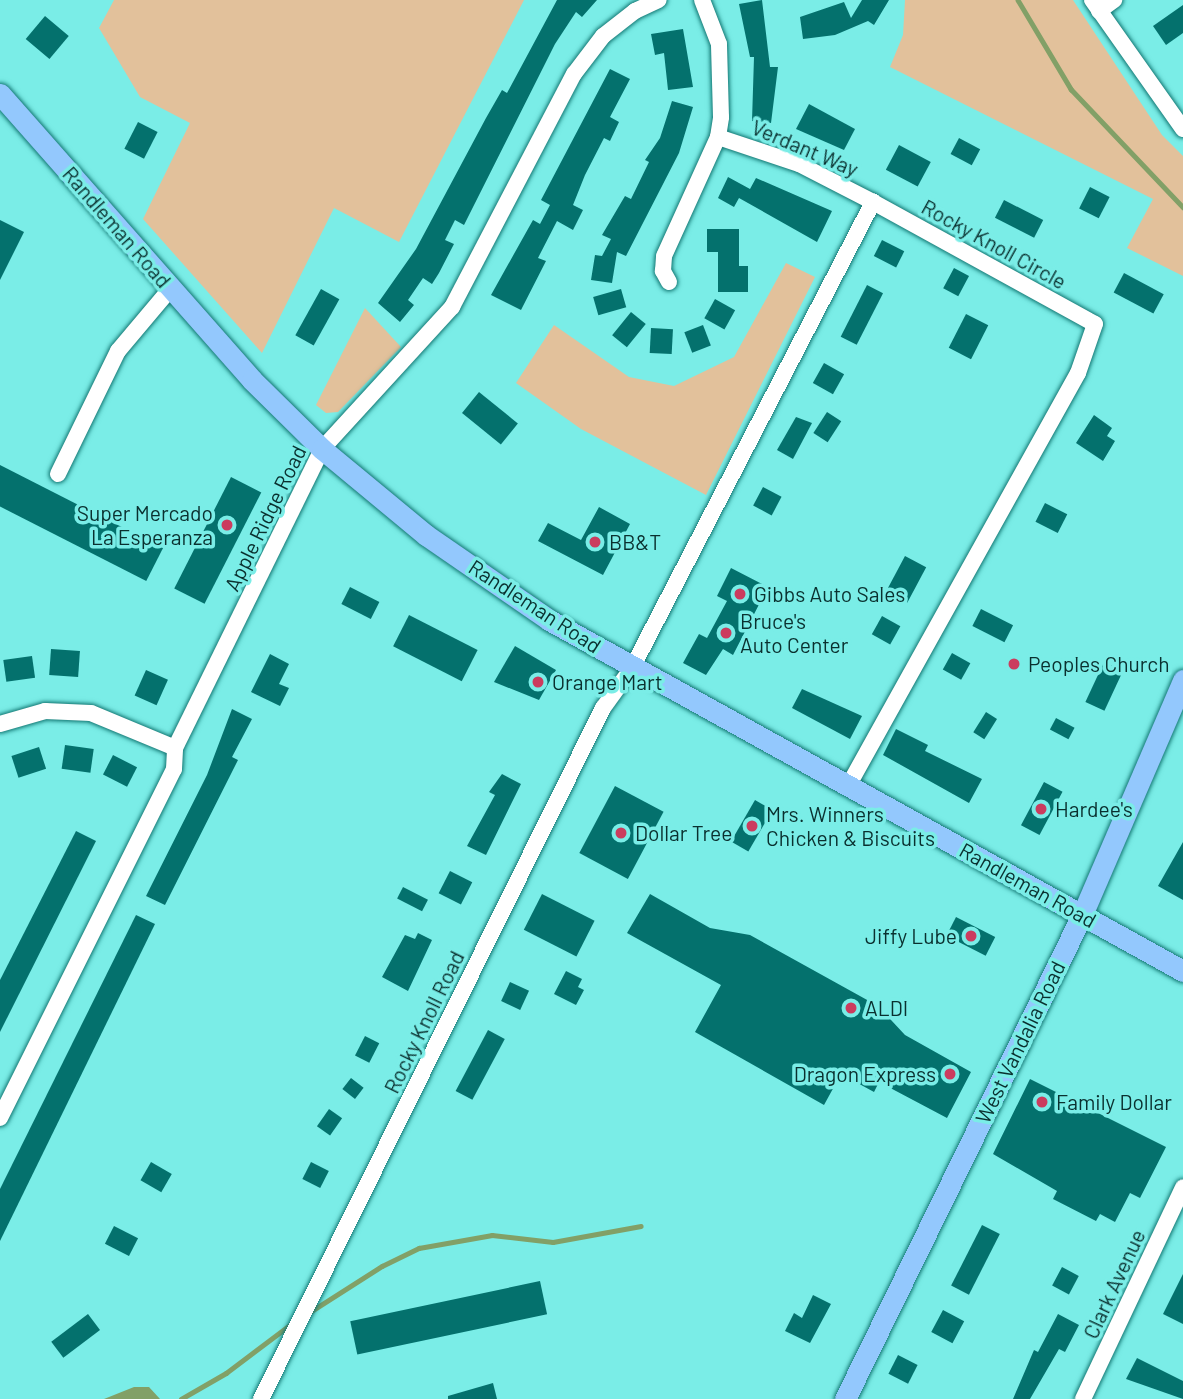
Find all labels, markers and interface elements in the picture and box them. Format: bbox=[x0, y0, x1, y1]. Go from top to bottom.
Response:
street label: Verdant Way bbox=[748, 114, 862, 182]
street label: Randleman Road bbox=[58, 161, 176, 293]
street label: Rocky Knoll Circle bbox=[917, 194, 1071, 294]
street label: Apple Ridge Road bbox=[219, 441, 311, 595]
place label: Super Mercado La Esperanza bbox=[77, 500, 213, 550]
marker: Super Mercado La Esperanza bbox=[219, 517, 235, 533]
place label: BB&T bbox=[609, 529, 661, 555]
marker: BB&T bbox=[587, 534, 603, 550]
street label: Randleman Road bbox=[464, 554, 606, 658]
place label: Gibbs Auto Sales bbox=[754, 581, 905, 607]
marker: Gibbs Auto Sales bbox=[732, 586, 748, 602]
place label: Bruce's Auto Center bbox=[740, 608, 848, 658]
marker: Bruce's Auto Center bbox=[718, 625, 734, 641]
place label: Peoples Church bbox=[1028, 651, 1170, 677]
marker: Peoples Church bbox=[1006, 656, 1022, 672]
place label: Orange Mart bbox=[552, 669, 663, 695]
marker: Orange Mart bbox=[530, 674, 546, 690]
place label: Hardee's bbox=[1055, 796, 1133, 822]
place label: Mrs. Winners Chicken & Biscuits bbox=[766, 801, 935, 851]
marker: Hardee's bbox=[1033, 801, 1049, 817]
marker: Mrs. Winners Chicken & Biscuits bbox=[744, 818, 760, 834]
place label: Dollar Tree bbox=[635, 820, 732, 846]
marker: Dollar Tree bbox=[613, 825, 629, 841]
street label: Randleman Road bbox=[955, 837, 1101, 933]
place label: Jiffy Lube bbox=[865, 923, 957, 949]
marker: Jiffy Lube bbox=[963, 928, 979, 944]
street label: Rocky Knoll Road bbox=[379, 947, 469, 1097]
street label: West Vandalia Road bbox=[970, 957, 1070, 1127]
place label: ALDI bbox=[865, 995, 908, 1021]
marker: ALDI bbox=[843, 1000, 859, 1016]
place label: Dragon Express bbox=[794, 1061, 936, 1087]
marker: Dragon Express bbox=[942, 1066, 958, 1082]
place label: Family Dollar bbox=[1056, 1089, 1172, 1115]
marker: Family Dollar bbox=[1034, 1094, 1050, 1110]
street label: Clark Avenue bbox=[1078, 1225, 1150, 1343]

